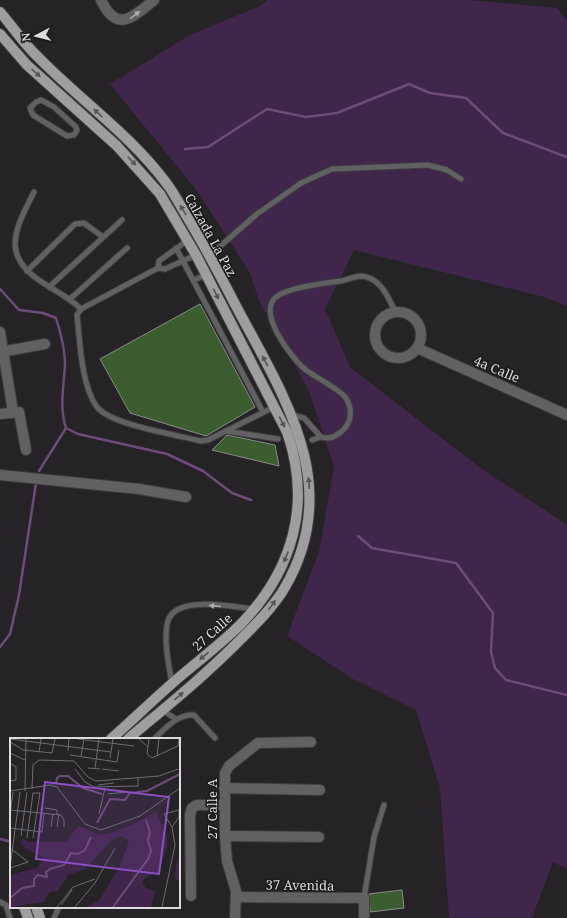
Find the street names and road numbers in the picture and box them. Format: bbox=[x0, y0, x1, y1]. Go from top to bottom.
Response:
street label: Calzada La Paz bbox=[181, 190, 241, 280]
street label: 4a Calle bbox=[471, 351, 523, 387]
street label: 27 Calle bbox=[188, 609, 236, 655]
street label: 27 Calle A bbox=[203, 778, 221, 839]
street label: 37 Avenida bbox=[266, 875, 334, 895]

